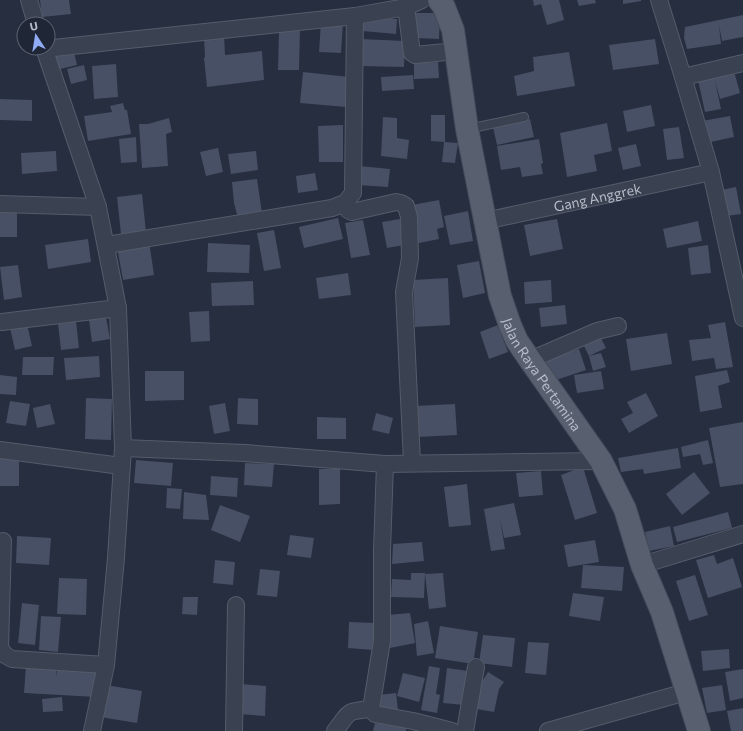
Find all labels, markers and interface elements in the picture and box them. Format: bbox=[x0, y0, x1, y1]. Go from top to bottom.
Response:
north arrow bbox=[16, 16, 56, 56]
text: U bbox=[29, 19, 39, 33]
street label: Gang Anggrek bbox=[552, 179, 643, 214]
street label: Jalan Raya Pertamina bbox=[500, 315, 586, 434]

